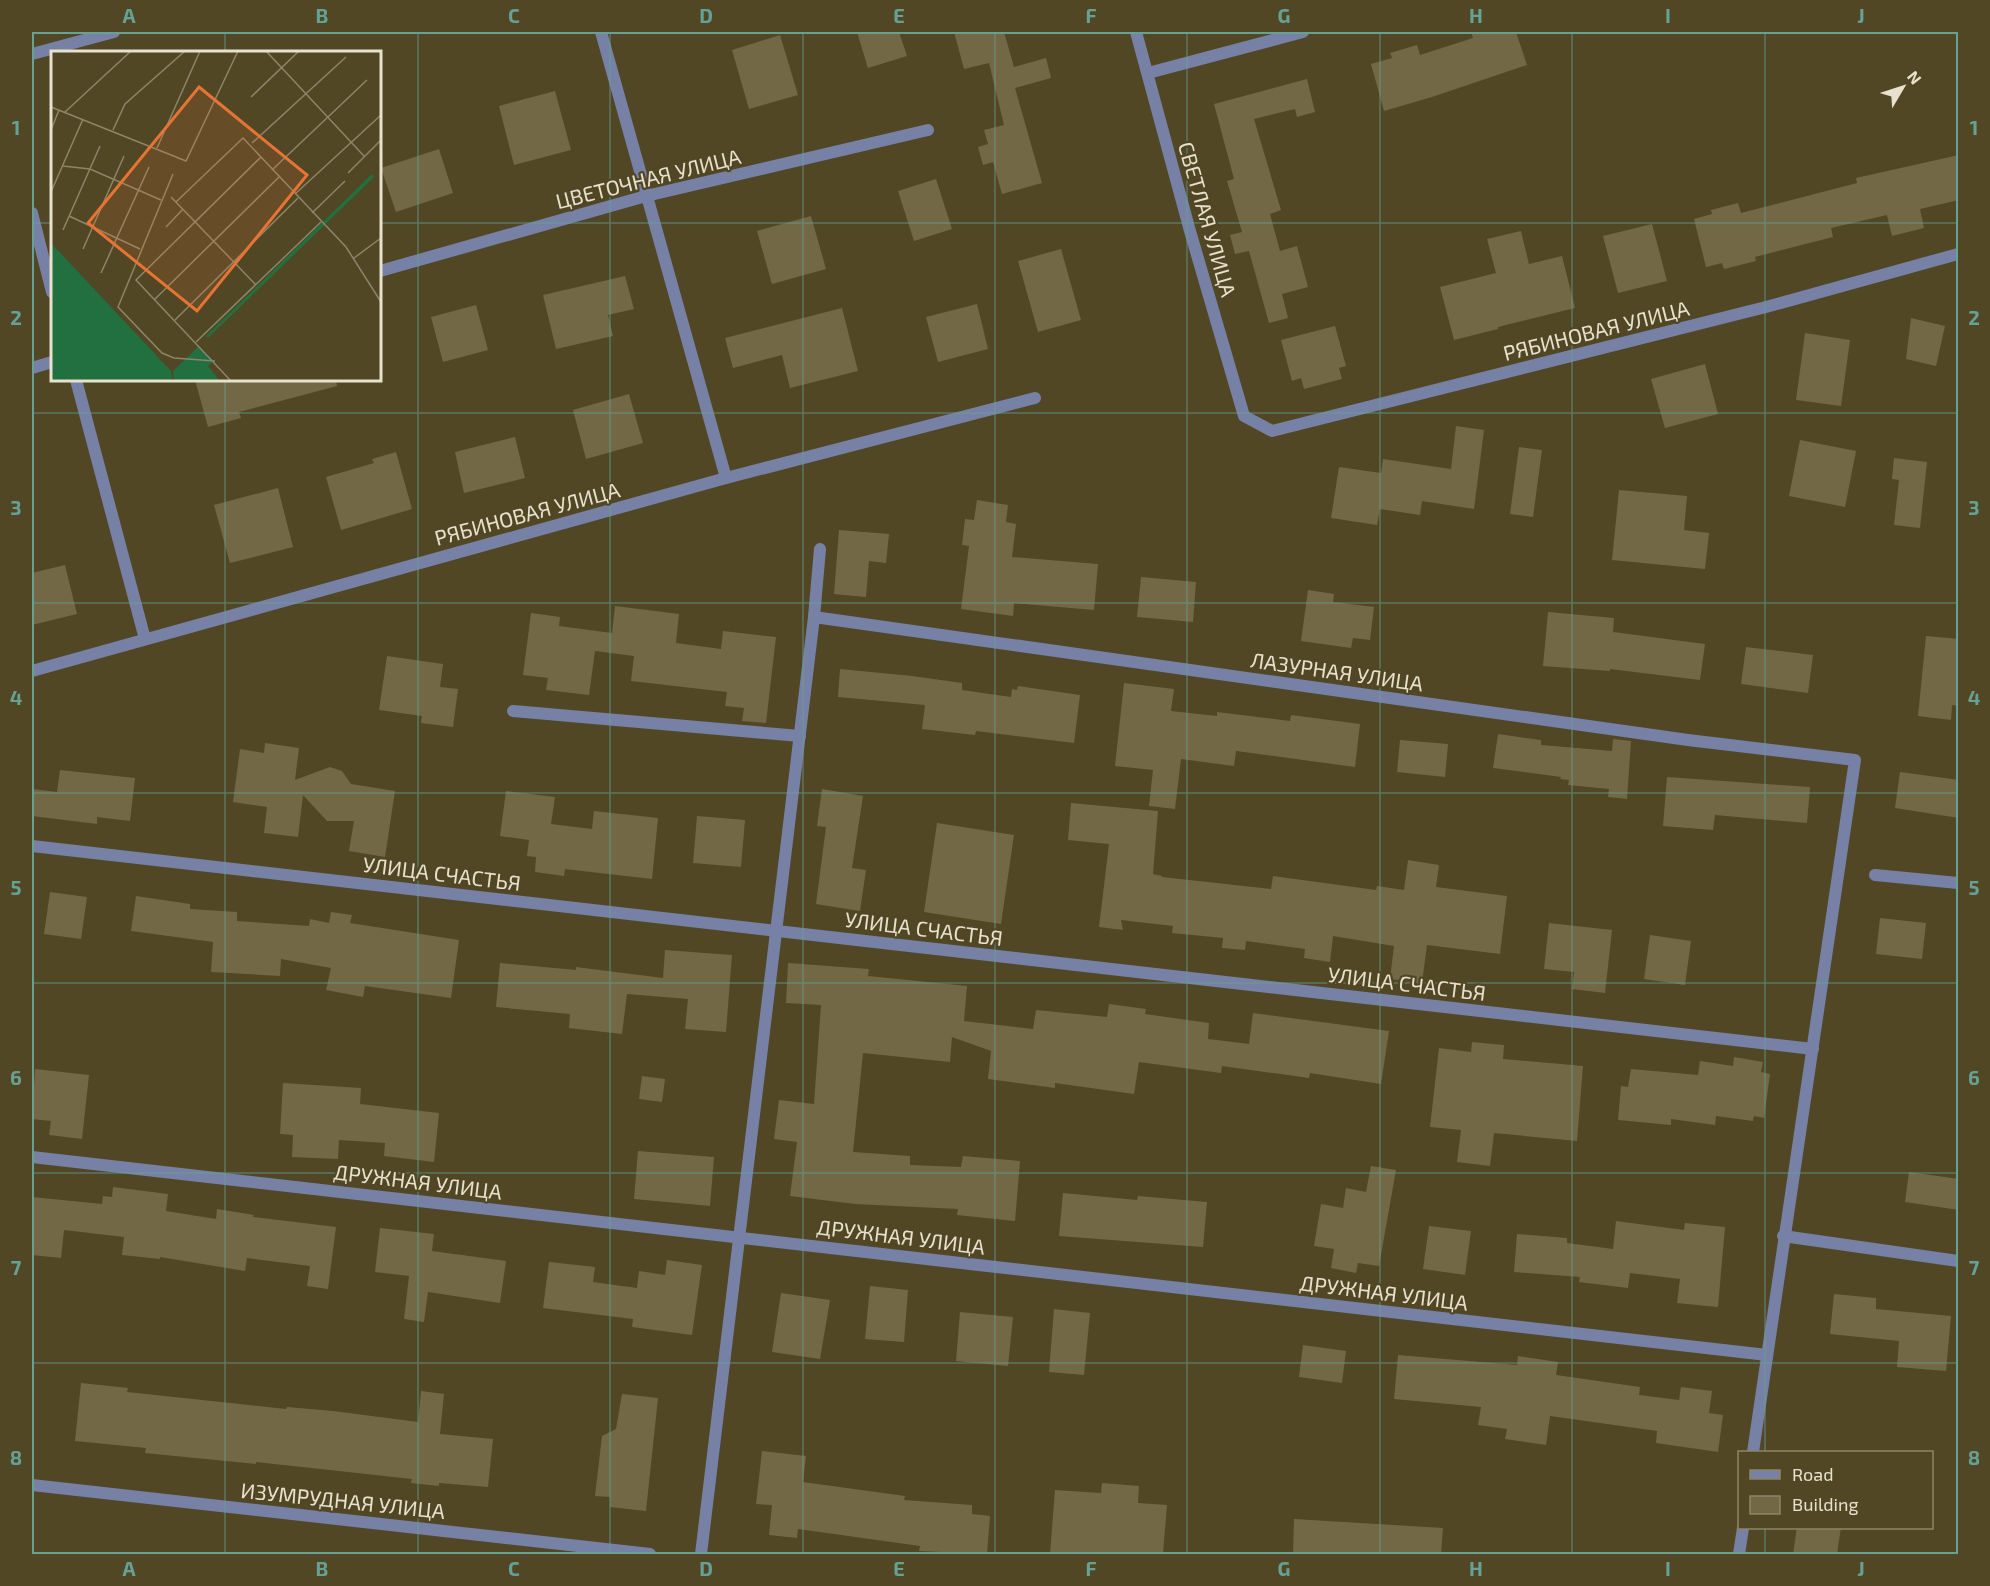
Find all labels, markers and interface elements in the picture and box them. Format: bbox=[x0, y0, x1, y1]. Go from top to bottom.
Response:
text: A bbox=[122, 3, 136, 27]
text: B bbox=[316, 3, 328, 27]
text: C bbox=[508, 3, 520, 27]
text: D bbox=[699, 3, 713, 27]
text: E bbox=[893, 3, 905, 27]
text: F bbox=[1085, 3, 1097, 27]
text: G bbox=[1278, 3, 1290, 27]
text: H bbox=[1469, 3, 1483, 27]
text: I bbox=[1665, 3, 1671, 27]
text: J bbox=[1857, 3, 1865, 27]
inset map bbox=[51, 51, 381, 381]
north arrow bbox=[1873, 57, 1933, 117]
text: N bbox=[1904, 67, 1926, 88]
text: 1 bbox=[12, 115, 20, 139]
text: 1 bbox=[1970, 115, 1978, 139]
street label: СВЕТЛАЯ УЛИЦА bbox=[1174, 139, 1242, 299]
street label: ЦВЕТОЧНАЯ УЛИЦА bbox=[553, 143, 743, 213]
street label: РЯБИНОВАЯ УЛИЦА bbox=[1500, 295, 1692, 365]
text: 2 bbox=[10, 305, 22, 329]
text: 2 bbox=[1968, 305, 1980, 329]
street label: РЯБИНОВАЯ УЛИЦА bbox=[432, 476, 622, 550]
text: 3 bbox=[10, 495, 22, 519]
text: 3 bbox=[1968, 495, 1980, 519]
street label: ЛАЗУРНАЯ УЛИЦА bbox=[1249, 647, 1425, 695]
text: 4 bbox=[10, 685, 23, 709]
text: 4 bbox=[1968, 685, 1981, 709]
street label: УЛИЦА СЧАСТЬЯ bbox=[362, 851, 522, 895]
text: 5 bbox=[10, 875, 22, 899]
text: 5 bbox=[1968, 875, 1980, 899]
street label: УЛИЦА СЧАСТЬЯ bbox=[844, 906, 1004, 950]
street label: УЛИЦА СЧАСТЬЯ bbox=[1327, 961, 1487, 1005]
text: 6 bbox=[10, 1065, 22, 1089]
text: 6 bbox=[1968, 1065, 1980, 1089]
street label: ДРУЖНАЯ УЛИЦА bbox=[333, 1158, 503, 1204]
street label: ДРУЖНАЯ УЛИЦА bbox=[816, 1213, 986, 1259]
text: 7 bbox=[11, 1255, 22, 1279]
text: 7 bbox=[1969, 1255, 1980, 1279]
street label: ДРУЖНАЯ УЛИЦА bbox=[1299, 1269, 1469, 1315]
text: 8 bbox=[10, 1445, 22, 1469]
text: 8 bbox=[1968, 1445, 1980, 1469]
legend bbox=[1738, 1451, 1933, 1529]
text: Road bbox=[1792, 1463, 1833, 1485]
street label: ИЗУМРУДНАЯ УЛИЦА bbox=[240, 1477, 446, 1523]
text: Building bbox=[1792, 1493, 1859, 1515]
text: A bbox=[122, 1556, 136, 1580]
text: B bbox=[316, 1556, 328, 1580]
text: C bbox=[508, 1556, 520, 1580]
text: D bbox=[699, 1556, 713, 1580]
text: E bbox=[893, 1556, 905, 1580]
text: F bbox=[1085, 1556, 1097, 1580]
text: G bbox=[1278, 1556, 1290, 1580]
text: H bbox=[1469, 1556, 1483, 1580]
text: I bbox=[1665, 1556, 1671, 1580]
text: J bbox=[1857, 1556, 1865, 1580]

